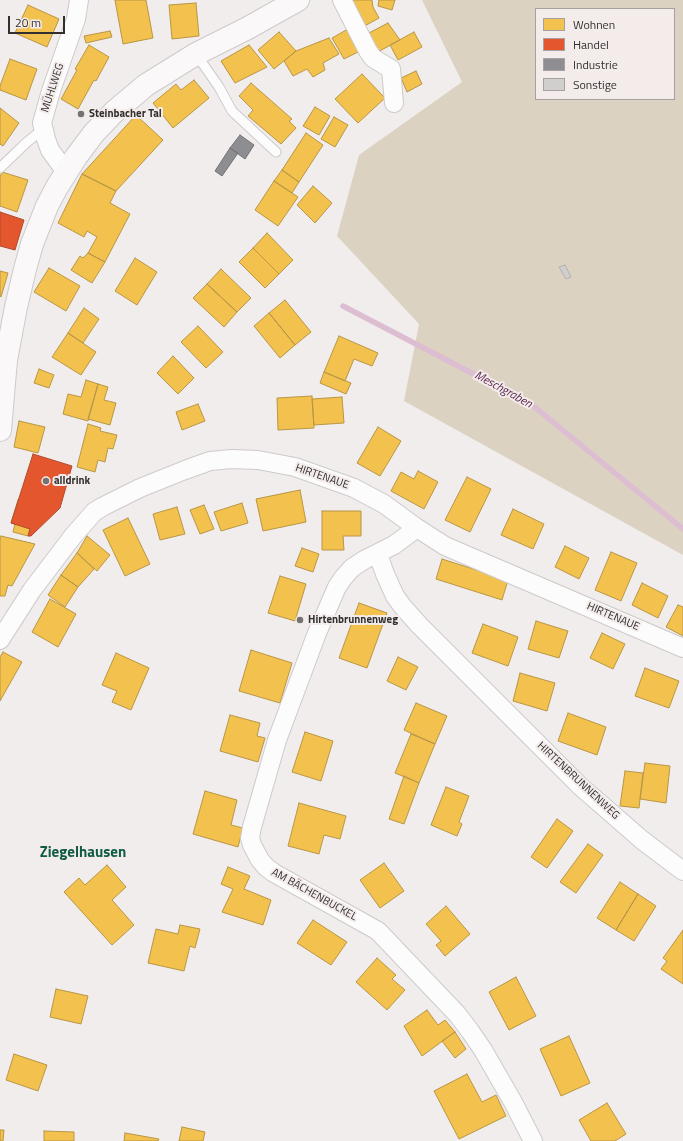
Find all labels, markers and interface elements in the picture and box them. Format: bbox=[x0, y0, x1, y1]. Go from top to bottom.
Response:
scale bar bbox=[10, 8, 67, 34]
legend bbox=[535, 8, 675, 100]
text: 20 m bbox=[15, 13, 41, 32]
text: Wohnen bbox=[573, 15, 615, 34]
text: Handel bbox=[573, 35, 609, 54]
text: Industrie bbox=[573, 55, 618, 74]
street label: MÜHLWEG bbox=[39, 62, 67, 114]
text: Sonstige bbox=[573, 75, 617, 94]
place label: Steinbacher Tal bbox=[89, 107, 162, 121]
marker: Steinbacher Tal bbox=[76, 109, 86, 119]
water label: Meschgraben bbox=[472, 368, 534, 412]
street label: HIRTENAUE bbox=[293, 462, 351, 492]
place label: alldrink bbox=[54, 474, 90, 488]
marker: alldrink bbox=[41, 476, 51, 486]
street label: HIRTENAUE bbox=[585, 600, 641, 634]
place label: Hirtenbrunnenweg bbox=[308, 613, 398, 627]
marker: Hirtenbrunnenweg bbox=[295, 615, 305, 625]
street label: HIRTENBRUNNENWEG bbox=[534, 739, 622, 823]
district label: Ziegelhausen bbox=[40, 844, 126, 862]
street label: AM BÄCHENBUCKEL bbox=[269, 866, 359, 924]

